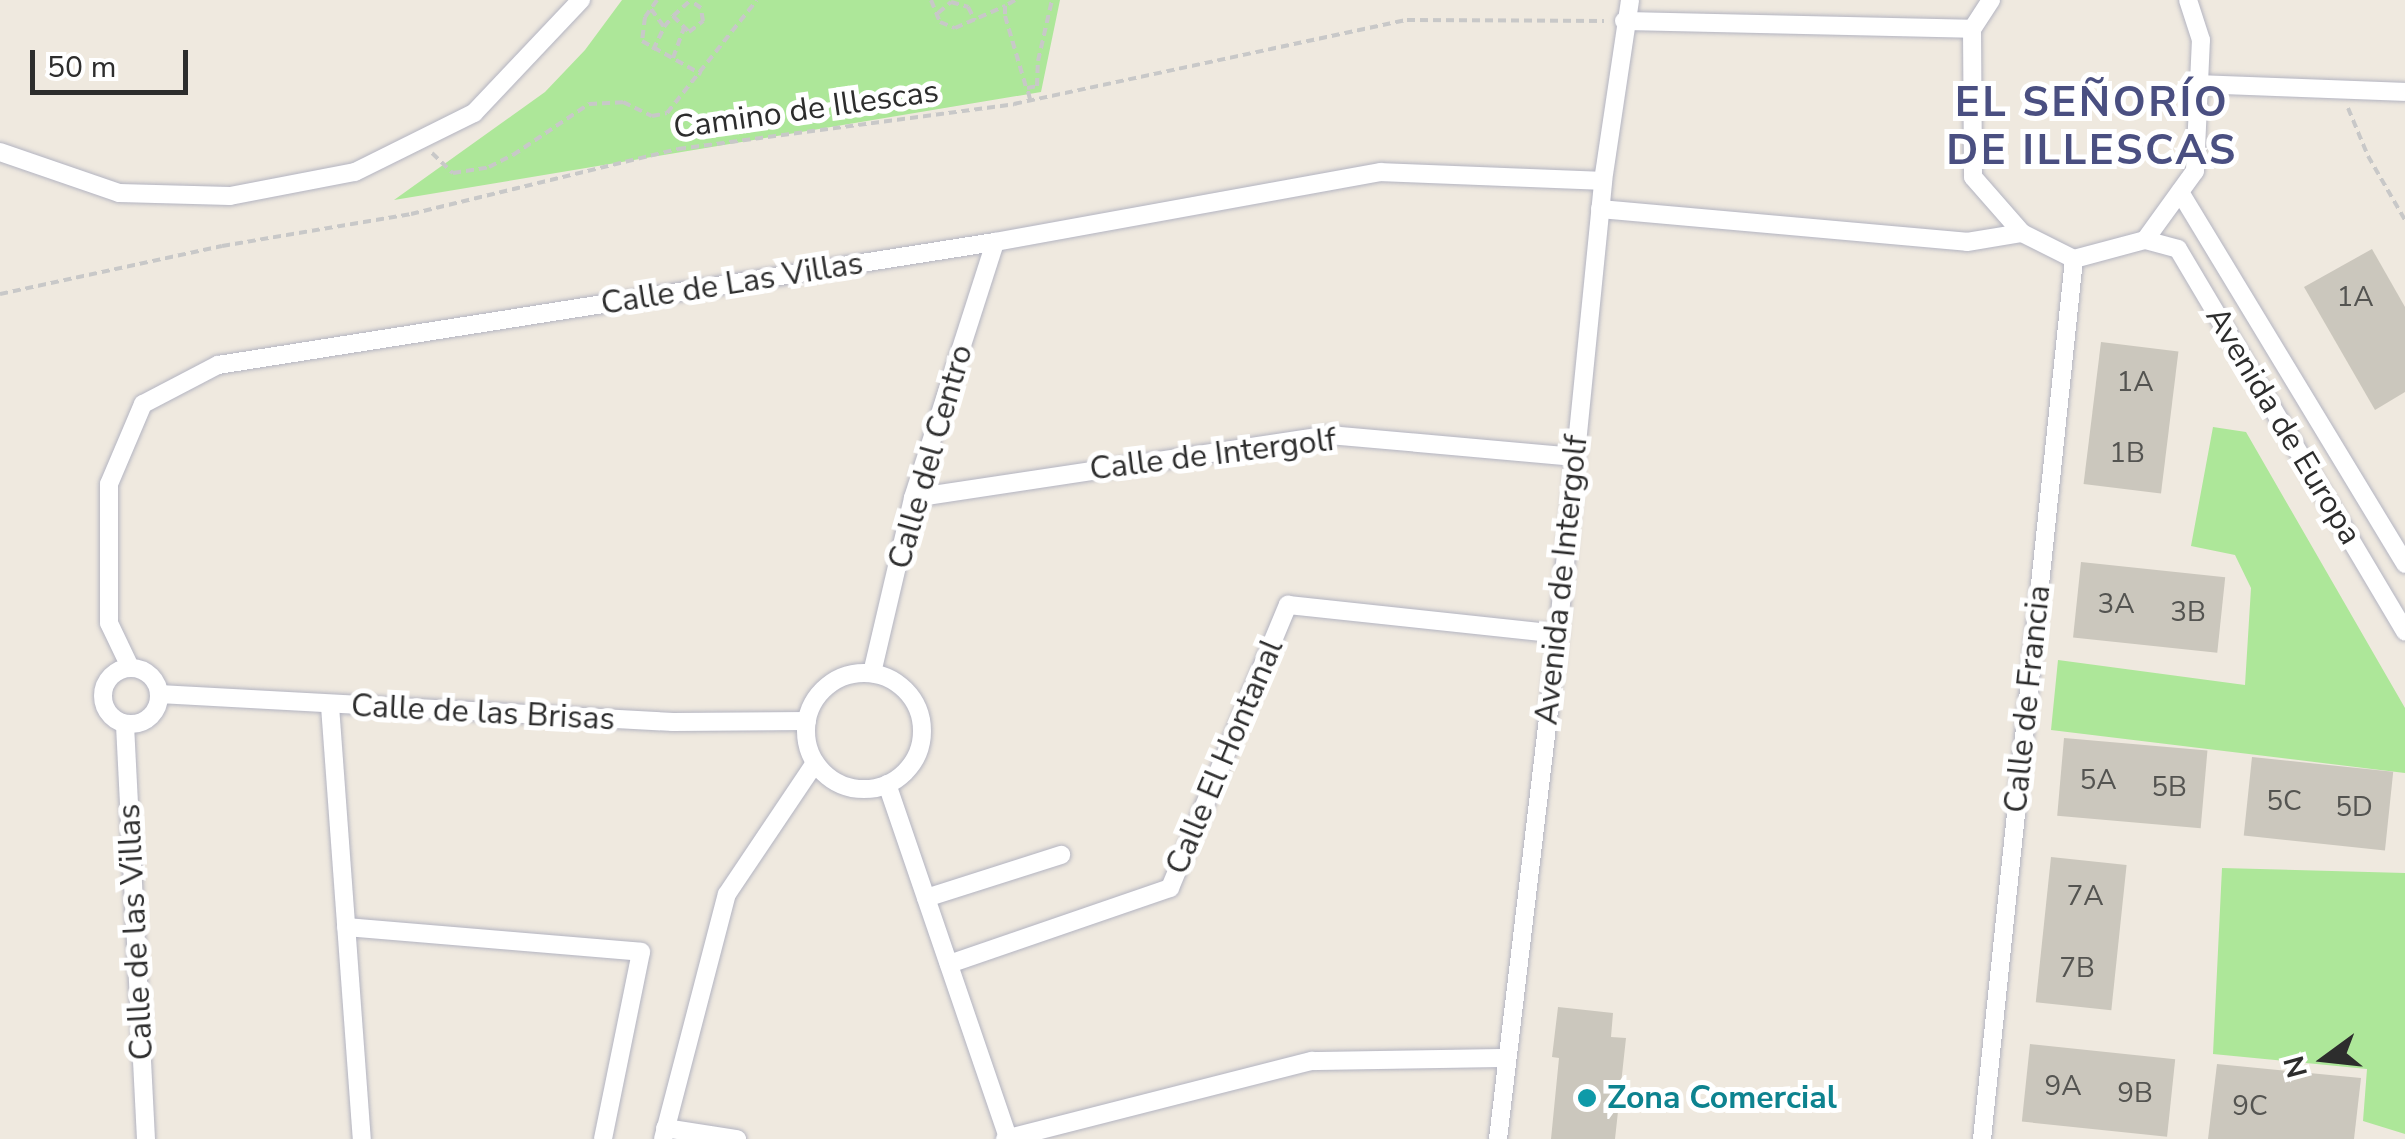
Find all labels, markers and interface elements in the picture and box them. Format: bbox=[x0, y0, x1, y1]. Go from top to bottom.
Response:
scale bar bbox=[35, 30, 192, 92]
text: 50 m bbox=[47, 47, 116, 88]
street label: Camino de Illescas bbox=[671, 72, 941, 148]
district label: EL SEÑORÍO DE ILLESCAS bbox=[1946, 78, 2238, 176]
street label: Calle de Las Villas bbox=[598, 244, 866, 324]
house number: 1A bbox=[2336, 280, 2374, 314]
street label: Avenida de Europa bbox=[2197, 300, 2369, 552]
street label: Calle del Centro bbox=[881, 341, 981, 573]
house number: 1A bbox=[2116, 365, 2154, 399]
street label: Calle de Intergolf bbox=[1088, 421, 1338, 489]
street label: Avenida de Intergolf bbox=[1528, 433, 1596, 727]
house number: 1B bbox=[2109, 436, 2145, 470]
street label: Calle de Francia bbox=[1997, 583, 2059, 815]
house number: 3A bbox=[2097, 587, 2135, 621]
house number: 3B bbox=[2170, 595, 2206, 629]
street label: Calle El Hontanal bbox=[1158, 634, 1292, 880]
street label: Calle de las Brisas bbox=[350, 687, 616, 739]
house number: 5A bbox=[2079, 763, 2117, 797]
house number: 5B bbox=[2151, 770, 2187, 804]
house number: 5C bbox=[2266, 784, 2302, 818]
house number: 5D bbox=[2335, 790, 2373, 824]
street label: Calle de las Villas bbox=[110, 803, 162, 1061]
house number: 7A bbox=[2066, 879, 2104, 913]
house number: 7B bbox=[2059, 951, 2095, 985]
north arrow bbox=[2275, 1009, 2375, 1109]
text: N bbox=[2275, 1052, 2317, 1082]
house number: 9A bbox=[2044, 1069, 2082, 1103]
house number: 9B bbox=[2117, 1076, 2153, 1110]
place label: Zona Comercial bbox=[1607, 1079, 1837, 1117]
marker: Zona Comercial bbox=[1576, 1087, 1598, 1109]
house number: 9C bbox=[2232, 1089, 2268, 1123]

